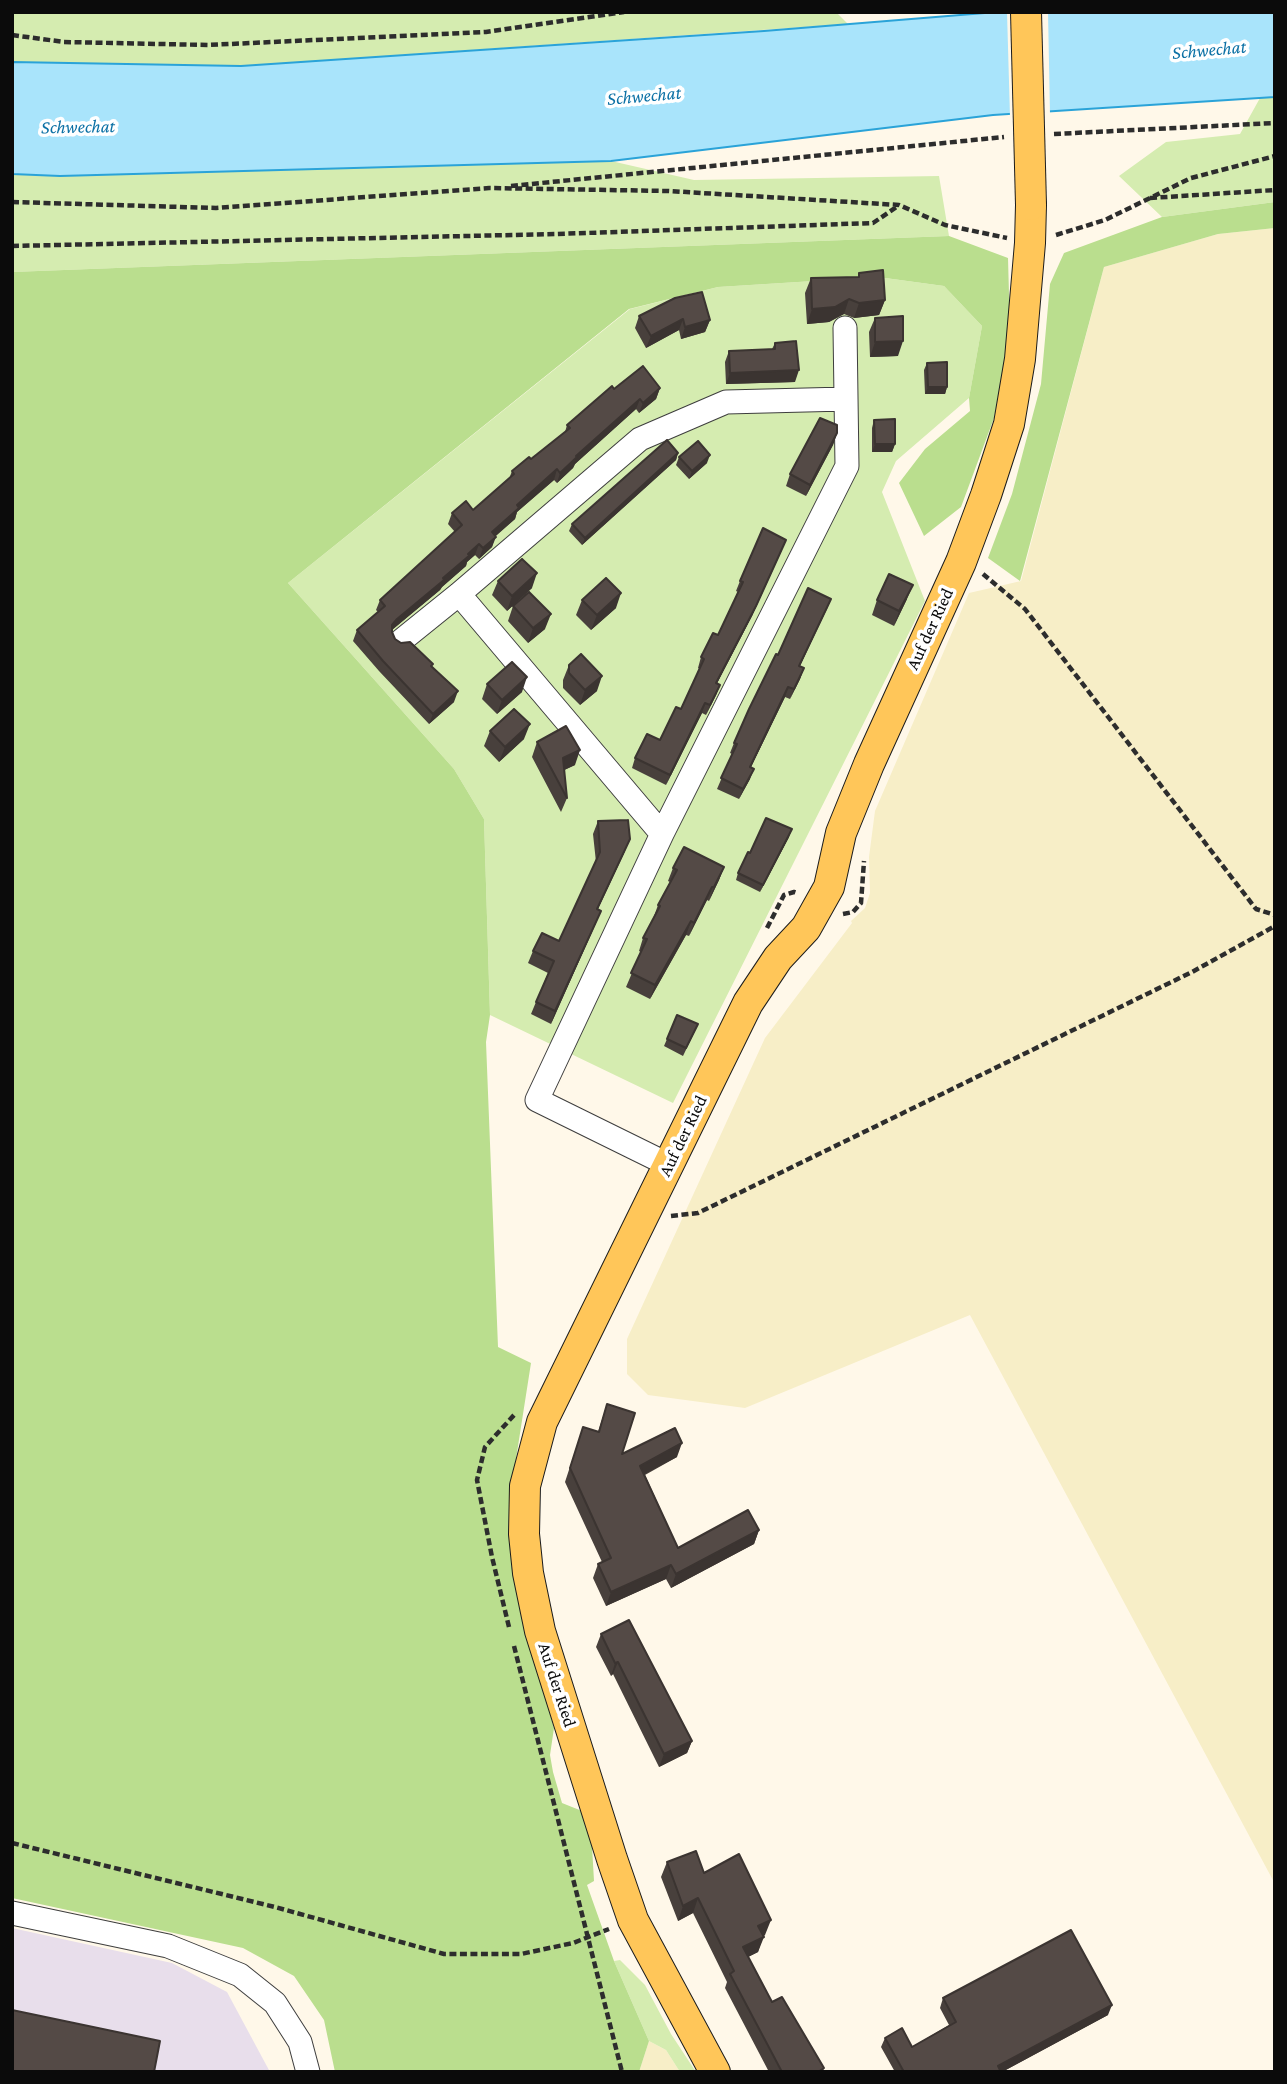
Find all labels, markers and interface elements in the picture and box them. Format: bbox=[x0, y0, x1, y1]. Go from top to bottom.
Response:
water label: Schwechat bbox=[1171, 35, 1247, 65]
water label: Schwechat bbox=[606, 81, 682, 111]
water label: Schwechat bbox=[41, 115, 115, 139]
street label: Auf der Ried bbox=[902, 585, 958, 673]
street label: Auf der Ried bbox=[654, 1092, 712, 1180]
street label: Auf der Ried bbox=[533, 1640, 581, 1730]

